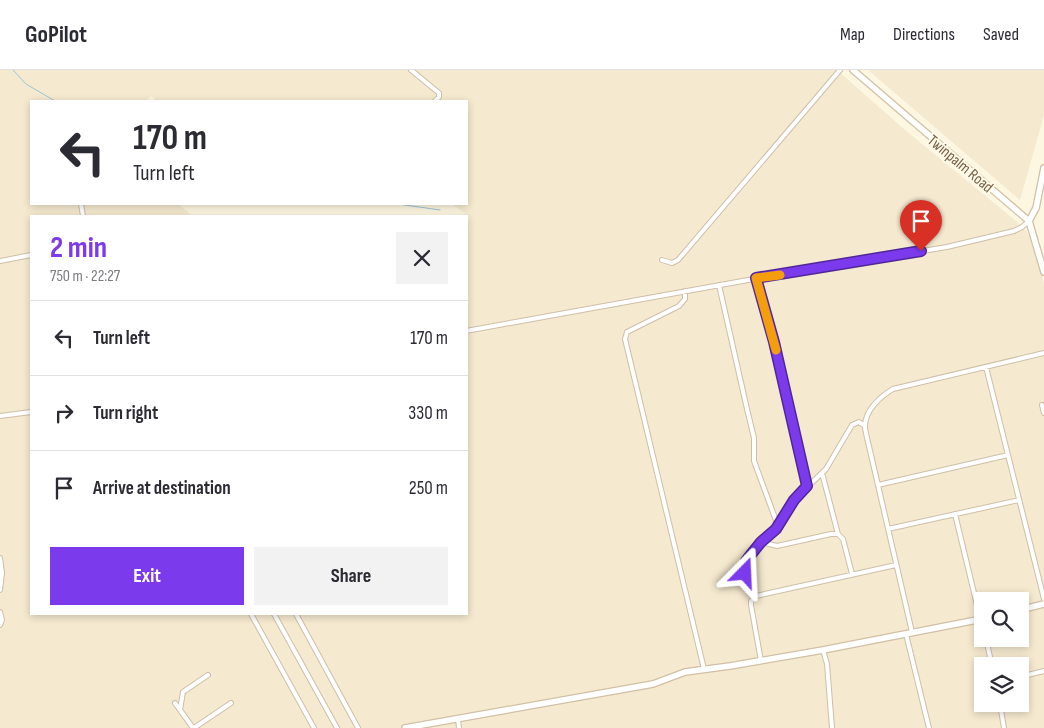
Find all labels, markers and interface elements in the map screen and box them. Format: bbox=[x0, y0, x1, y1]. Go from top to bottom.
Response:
text: GoPilot bbox=[25, 20, 87, 49]
text: Map bbox=[840, 24, 865, 45]
text: Directions bbox=[893, 24, 955, 45]
text: Saved bbox=[983, 24, 1019, 45]
text: 170 m bbox=[133, 117, 207, 160]
icon: left bbox=[50, 120, 115, 185]
street label: Twinpalm Road bbox=[923, 131, 997, 197]
text: Turn left bbox=[133, 160, 195, 187]
pin bbox=[900, 200, 942, 251]
icon: arrive bbox=[907, 207, 935, 235]
text: 2 min bbox=[50, 230, 107, 266]
button: close bbox=[396, 232, 448, 284]
text: 750 m · 22:27 bbox=[50, 267, 120, 286]
icon: left bbox=[50, 324, 78, 352]
text: Turn left bbox=[93, 327, 150, 350]
text: 170 m bbox=[410, 327, 448, 350]
icon: right bbox=[50, 399, 78, 427]
text: Turn right bbox=[93, 402, 158, 425]
text: 330 m bbox=[408, 402, 448, 425]
icon: arrive bbox=[50, 474, 78, 502]
text: Arrive at destination bbox=[93, 477, 231, 500]
text: 250 m bbox=[409, 477, 448, 500]
position arrow bbox=[718, 546, 770, 598]
button: Exit bbox=[50, 547, 244, 605]
button: Share bbox=[254, 547, 448, 605]
map controls bbox=[974, 592, 1029, 712]
button: search bbox=[974, 592, 1029, 647]
button: layers bbox=[974, 657, 1029, 712]

